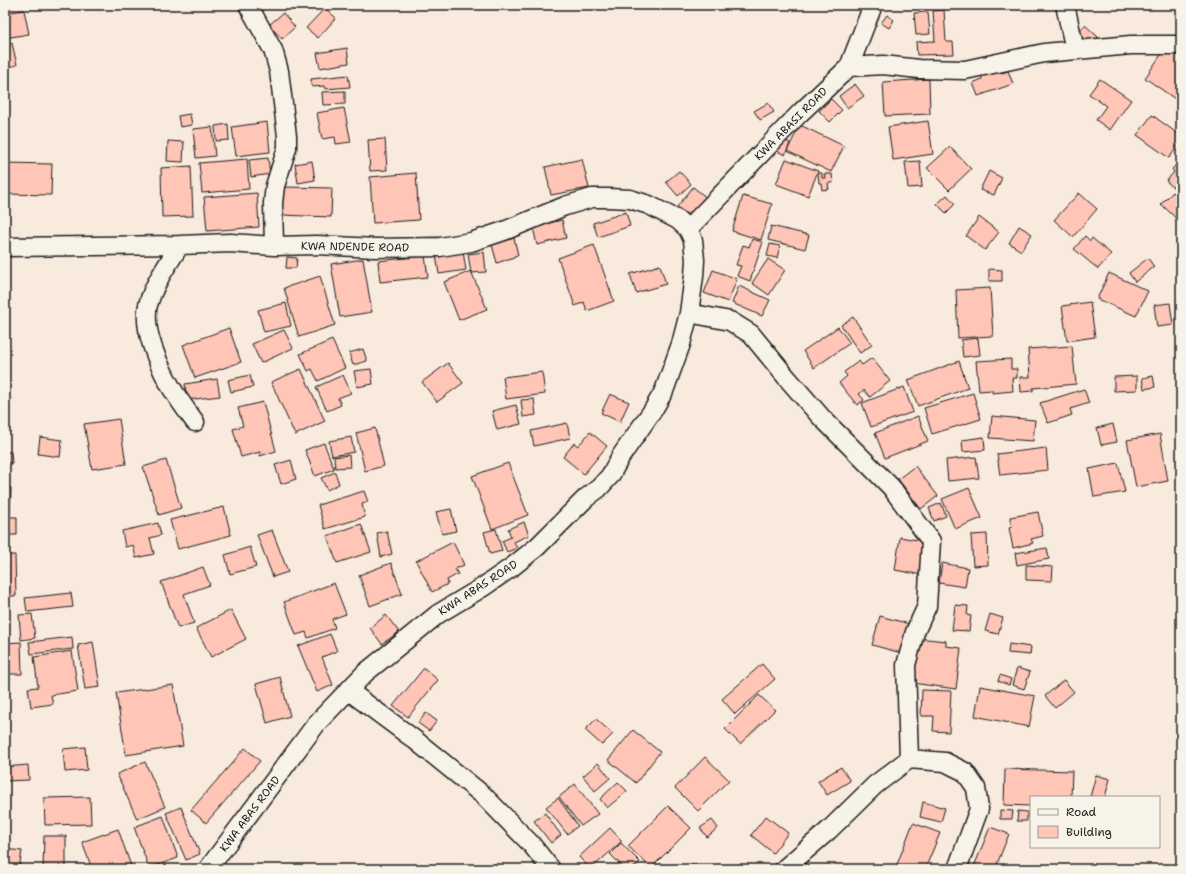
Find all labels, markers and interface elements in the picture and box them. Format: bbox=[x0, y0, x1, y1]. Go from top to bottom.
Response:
street label: KWA ABASI ROAD bbox=[751, 84, 831, 164]
street label: KWA NDENDE ROAD bbox=[301, 239, 409, 255]
street label: KWA ABAS ROAD bbox=[436, 557, 520, 619]
street label: KWA ABAS ROAD bbox=[216, 773, 284, 855]
legend bbox=[1030, 796, 1160, 848]
text: Road bbox=[1066, 804, 1097, 820]
text: Building bbox=[1066, 824, 1112, 840]

